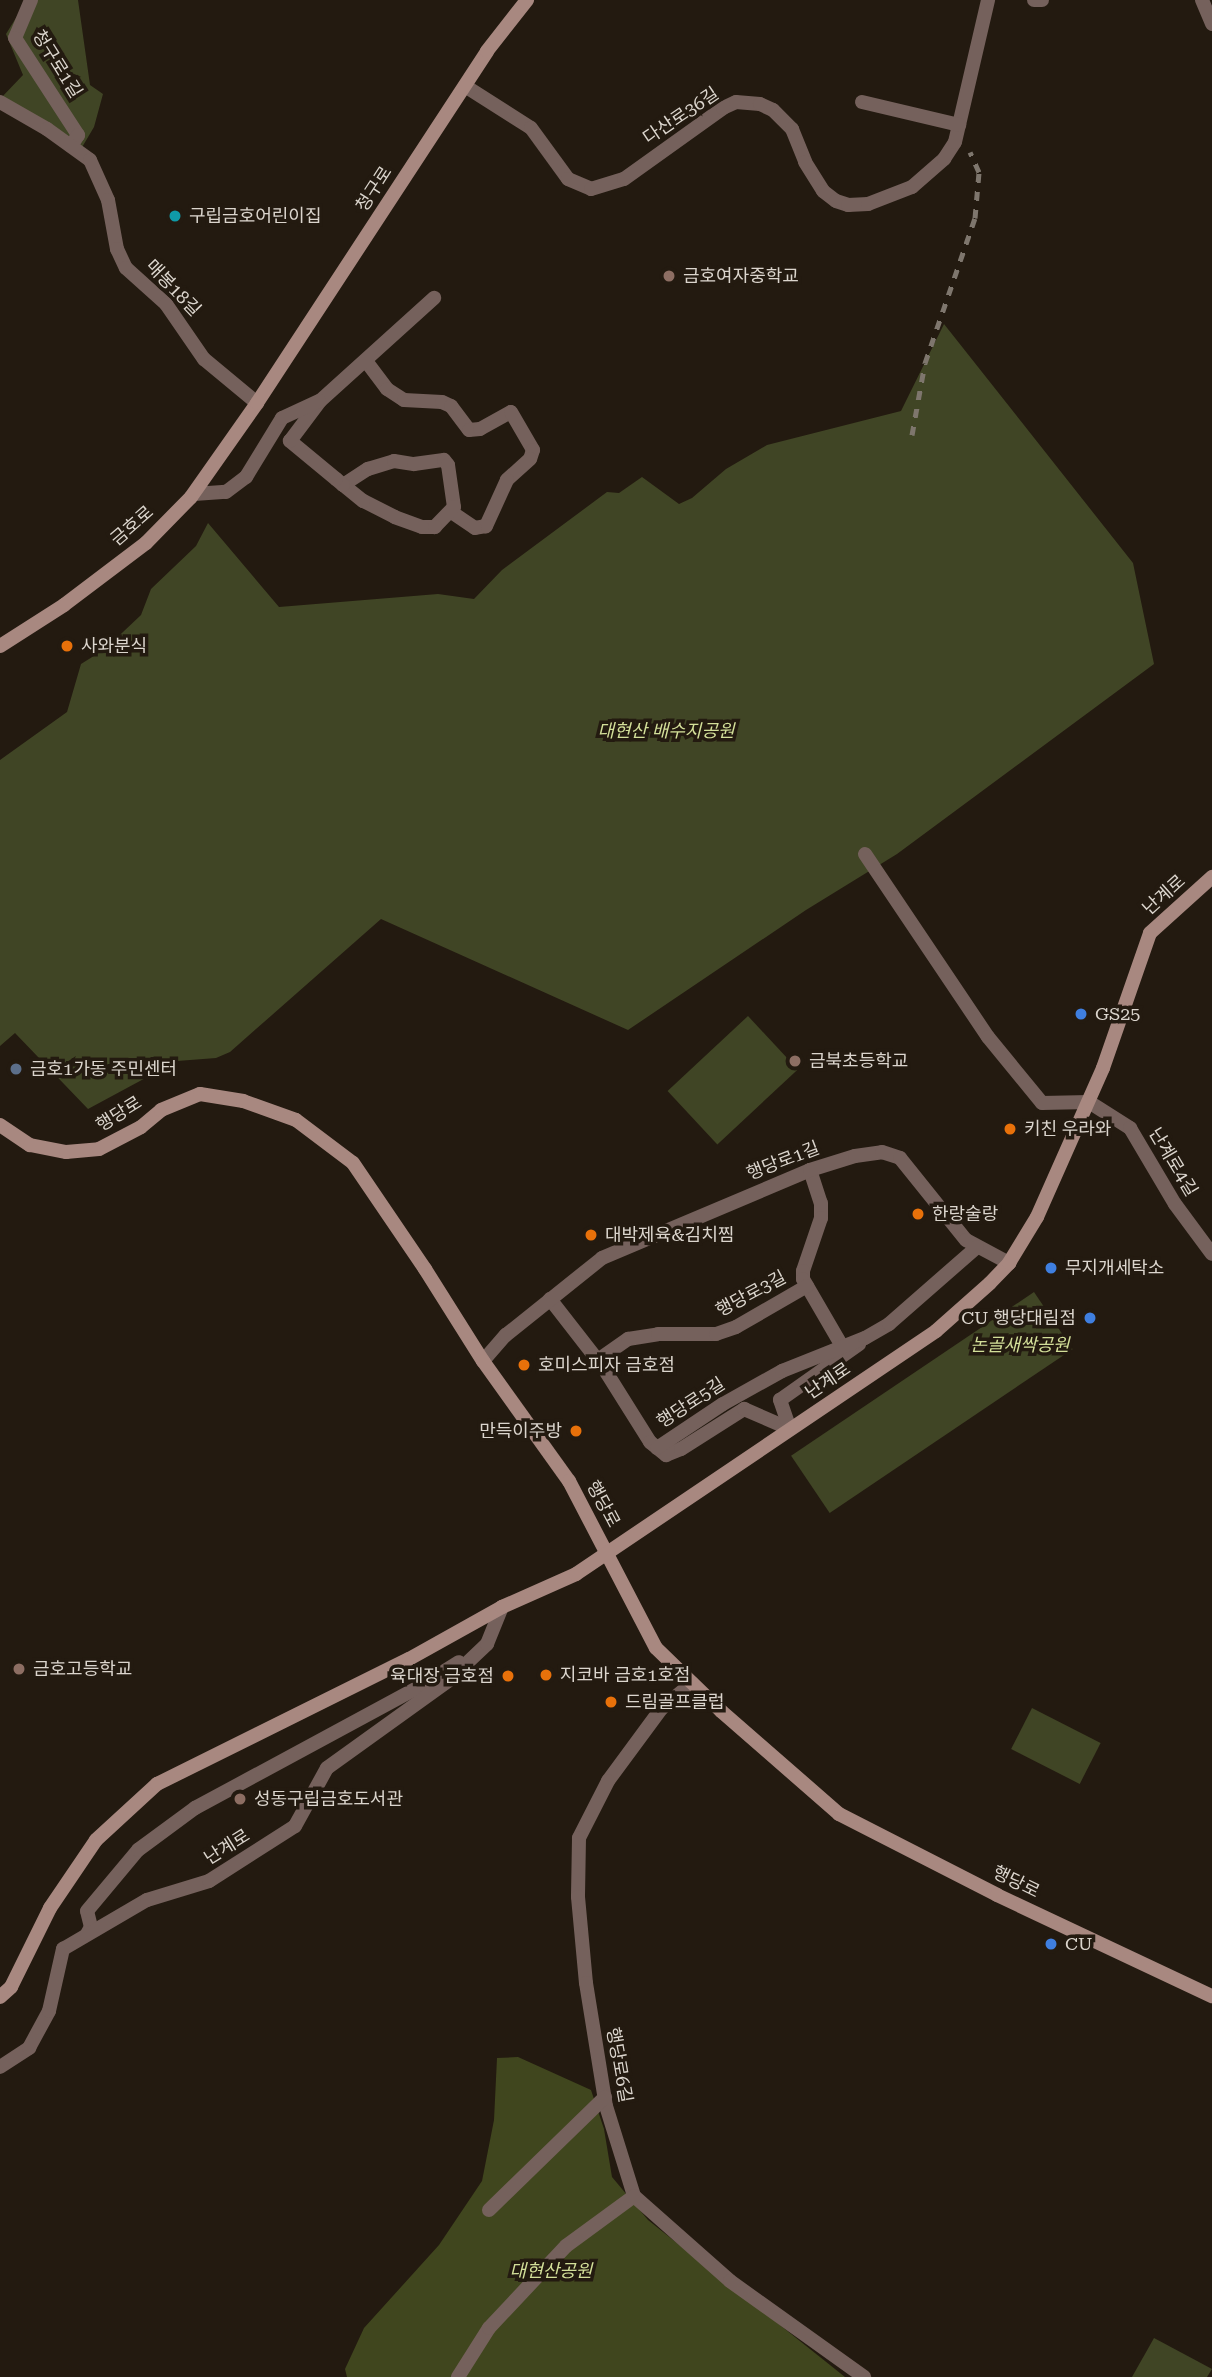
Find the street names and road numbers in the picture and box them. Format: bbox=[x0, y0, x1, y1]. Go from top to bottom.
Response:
street label: 청구로1길 bbox=[28, 26, 86, 102]
street label: 다산로36길 bbox=[639, 83, 723, 149]
street label: 청구로 bbox=[351, 162, 397, 216]
street label: 매봉18길 bbox=[141, 255, 205, 321]
street label: 금호로 bbox=[106, 502, 158, 550]
street label: 난계로 bbox=[1138, 870, 1190, 920]
street label: 행당로 bbox=[92, 1092, 146, 1136]
street label: 난계로4길 bbox=[1144, 1124, 1202, 1200]
street label: 행당로1길 bbox=[744, 1137, 822, 1185]
street label: 행당로3길 bbox=[712, 1267, 790, 1321]
street label: 난계로 bbox=[801, 1358, 855, 1404]
street label: 행당로5길 bbox=[653, 1373, 729, 1433]
street label: 행당로 bbox=[582, 1477, 624, 1531]
street label: 난계로 bbox=[200, 1825, 254, 1869]
street label: 행당로 bbox=[989, 1861, 1043, 1903]
street label: 행당로6길 bbox=[602, 2026, 636, 2104]

